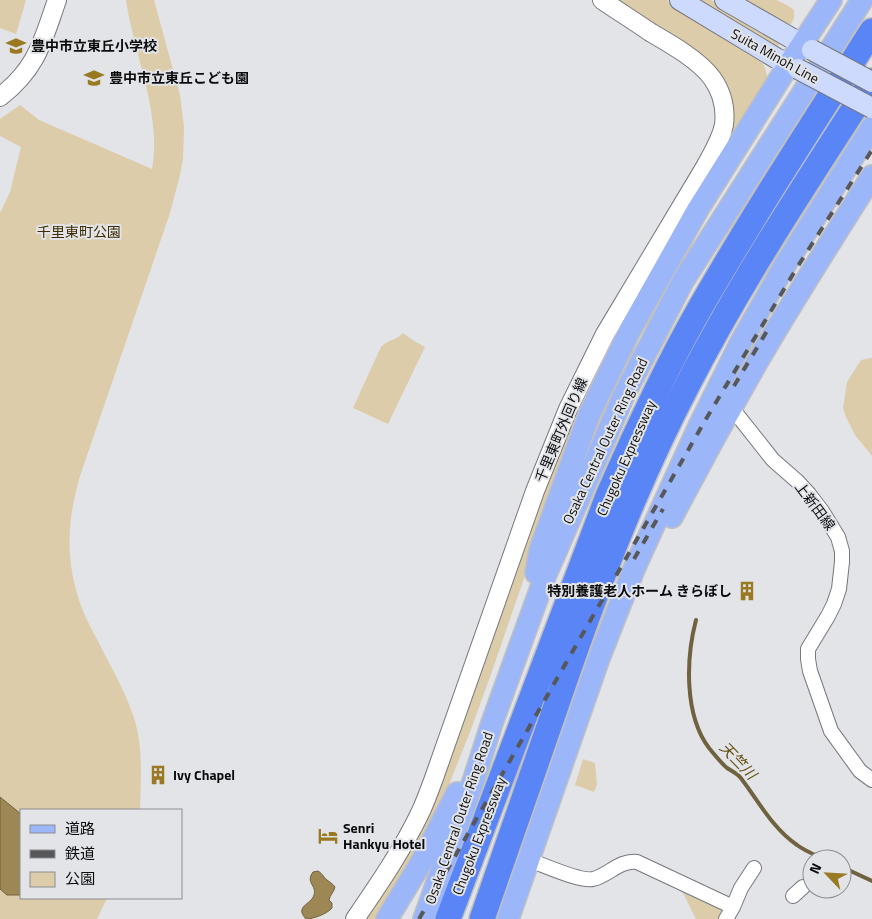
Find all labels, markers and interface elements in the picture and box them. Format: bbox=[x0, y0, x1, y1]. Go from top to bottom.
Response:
street label: Suita Minoh Line bbox=[727, 23, 823, 88]
school or university icon: 豊中市立東丘小学校 bbox=[5, 35, 27, 57]
place label: 豊中市立東丘小学校 bbox=[31, 35, 157, 56]
school or university icon: 豊中市立東丘こども園 bbox=[83, 67, 105, 89]
place label: 豊中市立東丘こども園 bbox=[109, 67, 249, 88]
park label: 千里東町公園 bbox=[37, 221, 121, 242]
street label: Osaka Central Outer Ring Road bbox=[557, 354, 652, 527]
street label: 千里東町外回り線 bbox=[529, 374, 592, 485]
street label: Chugoku Expressway bbox=[591, 396, 661, 519]
street label: 上新田線 bbox=[790, 477, 841, 534]
place label: 特別養護老人ホーム きらぼし bbox=[547, 580, 732, 601]
building icon: 特別養護老人ホーム きらぼし bbox=[736, 580, 758, 602]
street label: Osaka Central Outer Ring Road bbox=[419, 729, 498, 907]
water label: 天竺川 bbox=[714, 736, 764, 786]
building icon: Ivy Chapel bbox=[147, 764, 169, 786]
place label: Ivy Chapel bbox=[173, 764, 235, 785]
street label: Chugoku Expressway bbox=[446, 774, 511, 898]
legend bbox=[20, 809, 182, 899]
text: 道路 bbox=[65, 817, 95, 840]
place label: Senri Hankyu Hotel bbox=[343, 817, 425, 854]
hotel icon: Senri Hankyu Hotel bbox=[317, 825, 339, 847]
text: 鉄道 bbox=[65, 842, 95, 865]
north arrow bbox=[802, 849, 852, 899]
text: N bbox=[803, 859, 826, 877]
text: 公園 bbox=[65, 867, 95, 890]

